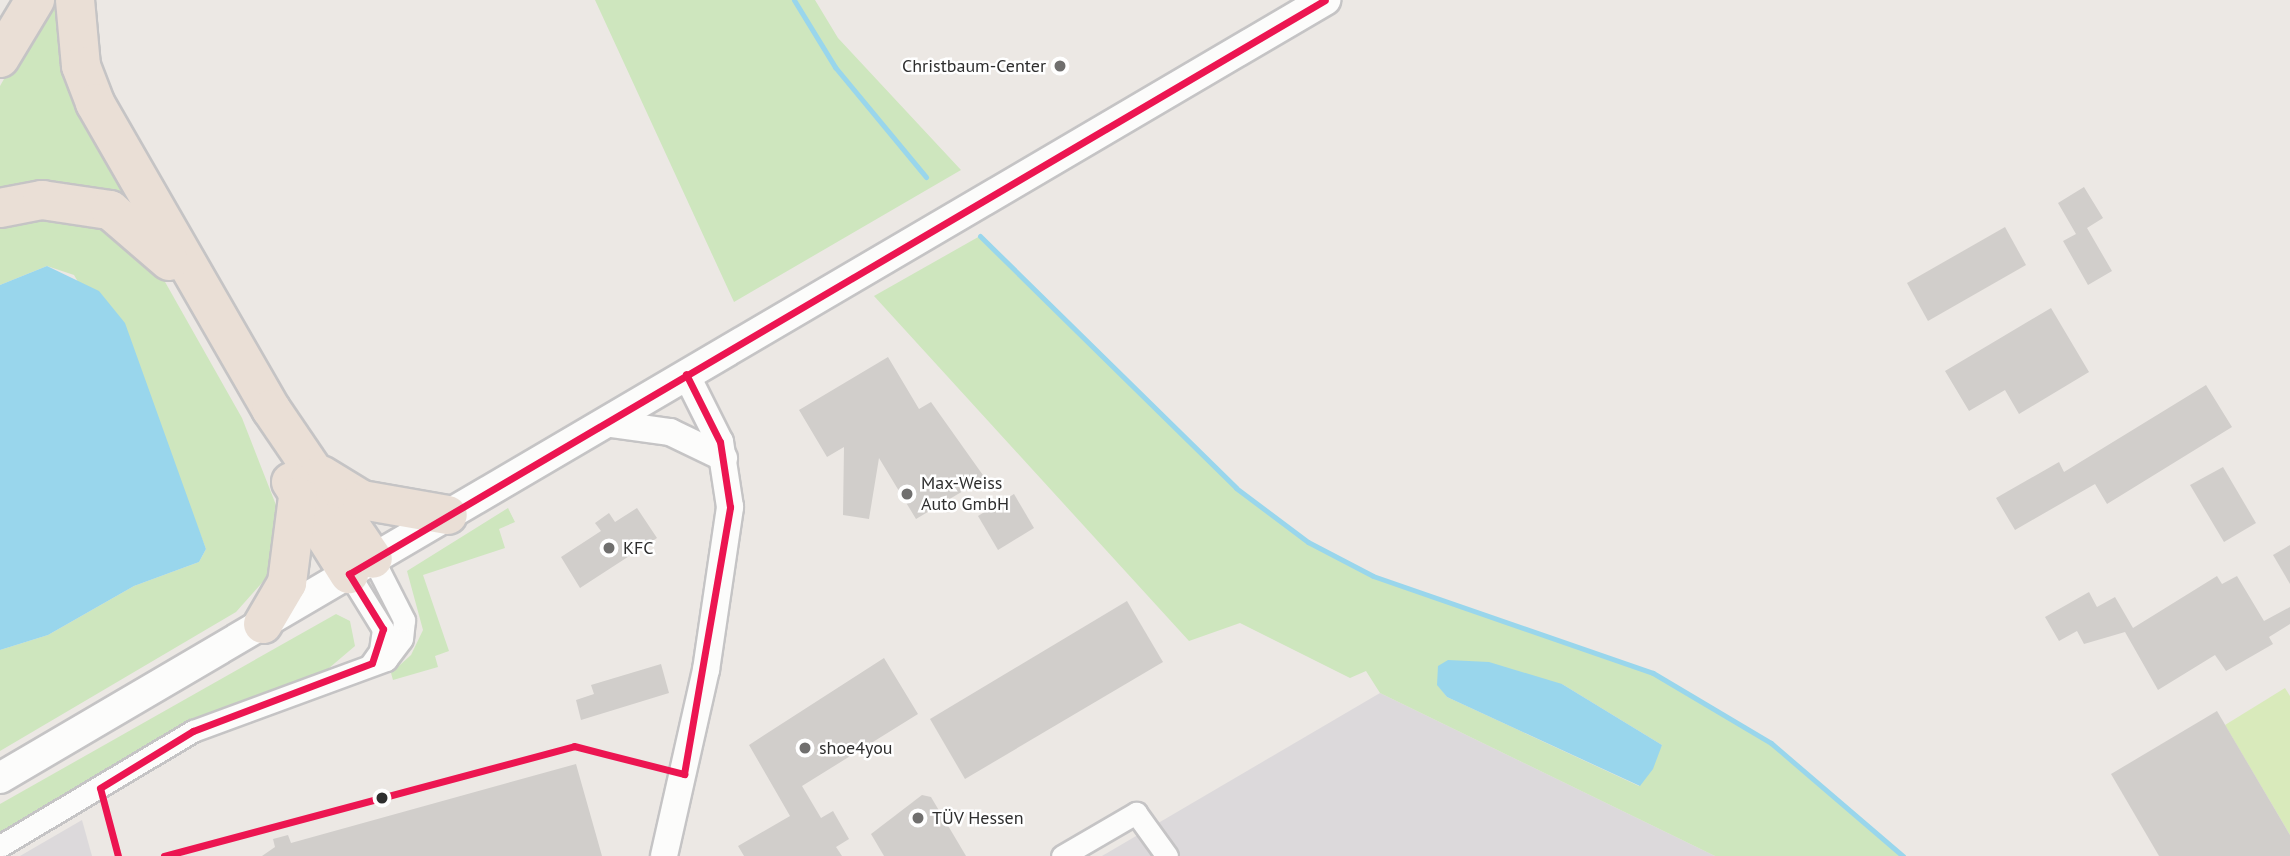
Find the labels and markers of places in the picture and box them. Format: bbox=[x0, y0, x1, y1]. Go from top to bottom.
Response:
place label: Christbaum-Center bbox=[902, 55, 1046, 77]
marker: Christbaum-Center bbox=[1052, 58, 1068, 74]
place label: Max-Weiss Auto GmbH bbox=[921, 473, 1009, 516]
marker: Max-Weiss Auto GmbH bbox=[899, 486, 915, 502]
place label: KFC bbox=[623, 537, 654, 559]
marker: KFC bbox=[601, 540, 617, 556]
place label: shoe4you bbox=[819, 737, 893, 759]
marker: shoe4you bbox=[797, 740, 813, 756]
unlabelled marker bbox=[375, 791, 389, 805]
place label: TÜV Hessen bbox=[932, 807, 1024, 829]
marker: TÜV Hessen bbox=[910, 810, 926, 826]

